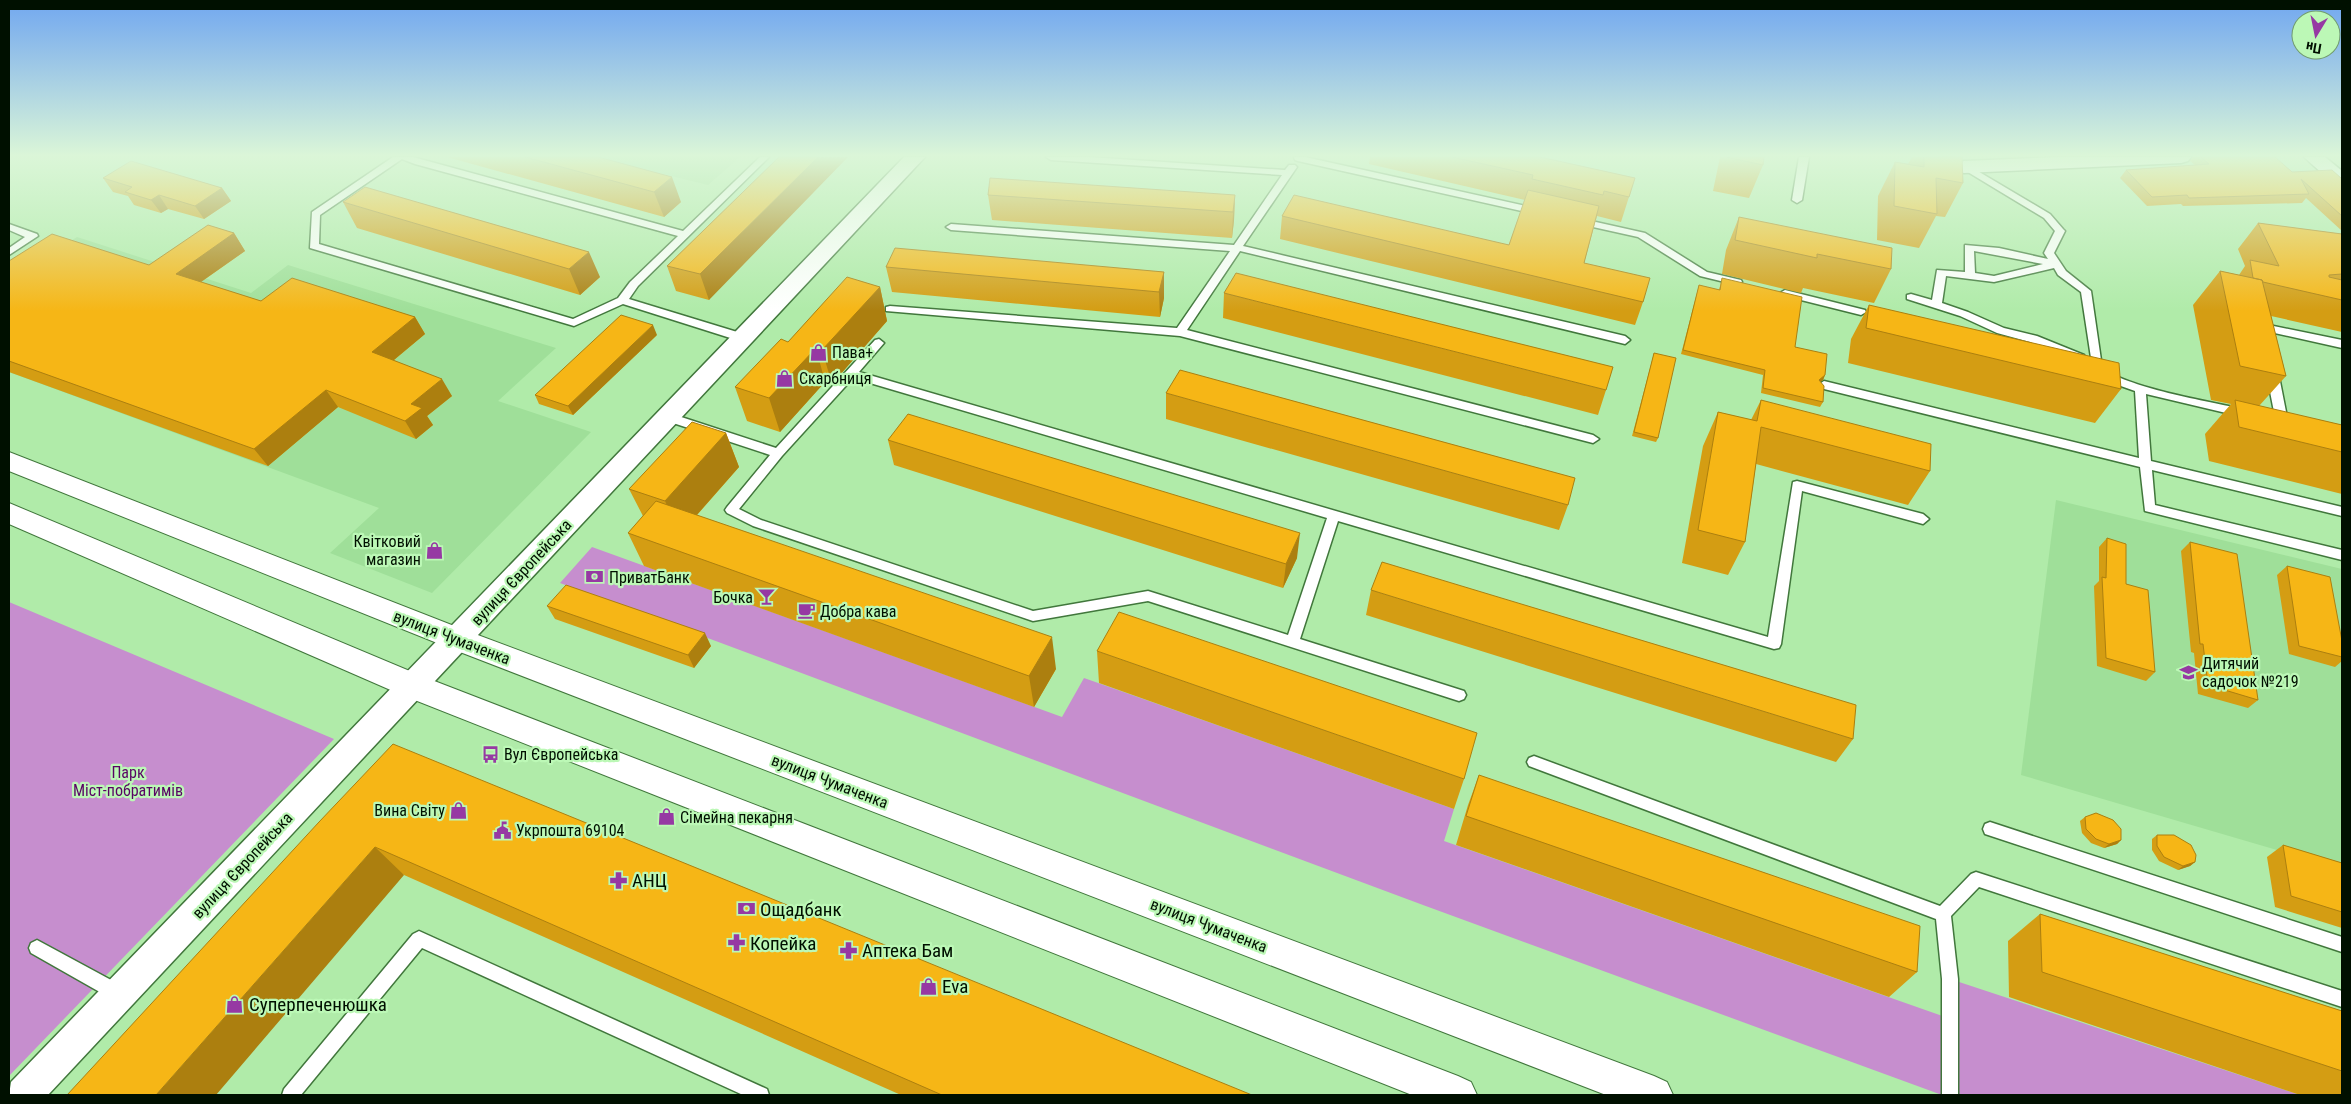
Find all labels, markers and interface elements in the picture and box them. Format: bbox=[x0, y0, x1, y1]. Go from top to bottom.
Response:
north arrow bbox=[2291, 10, 2341, 60]
text: Пн bbox=[2305, 39, 2323, 57]
shop icon: Пава+ bbox=[808, 342, 828, 362]
place label: Пава+ bbox=[832, 343, 873, 362]
shop icon: Скарбниця bbox=[775, 368, 795, 388]
place label: Скарбниця bbox=[799, 369, 871, 388]
street label: вулиця Європейська bbox=[467, 515, 575, 629]
place label: Квітковий магазин bbox=[354, 532, 421, 569]
shop icon: Квітковий магазин bbox=[425, 540, 445, 560]
bank icon: ПриватБанк bbox=[585, 567, 605, 587]
place label: ПриватБанк bbox=[609, 568, 690, 587]
bar icon: Бочка bbox=[757, 587, 777, 607]
place label: Бочка bbox=[713, 588, 753, 607]
cafe icon: Добра кава bbox=[796, 601, 816, 621]
place label: Добра кава bbox=[820, 602, 897, 621]
street label: вулиця Чумаченка bbox=[391, 606, 513, 668]
place label: Дитячий садочок №219 bbox=[2202, 654, 2299, 691]
school or university icon: Дитячий садочок №219 bbox=[2178, 662, 2198, 682]
bus stop icon: Вул Європейська bbox=[480, 744, 500, 764]
place label: Вул Європейська bbox=[504, 745, 619, 764]
street label: вулиця Чумаченка bbox=[769, 750, 891, 812]
park label: Парк Міст-побратимів bbox=[73, 763, 183, 800]
shop icon: Вина Світу bbox=[449, 800, 469, 820]
place label: Вина Світу bbox=[374, 801, 445, 820]
shop icon: Сімейна пекарня bbox=[656, 807, 676, 827]
street label: вулиця Європейська bbox=[188, 808, 296, 922]
place label: Сімейна пекарня bbox=[680, 808, 793, 827]
public building icon: Укрпошта 69104 bbox=[492, 820, 512, 840]
place label: Укрпошта 69104 bbox=[516, 821, 625, 840]
place label: АНЦ bbox=[632, 869, 667, 892]
pharmacy icon: АНЦ bbox=[608, 870, 628, 890]
street label: вулиця Чумаченка bbox=[1148, 894, 1270, 956]
place label: Ощадбанк bbox=[760, 898, 842, 921]
bank icon: Ощадбанк bbox=[736, 899, 756, 919]
place label: Копейка bbox=[750, 932, 816, 955]
pharmacy icon: Копейка bbox=[726, 933, 746, 953]
place label: Аптека Бам bbox=[862, 939, 953, 962]
pharmacy icon: Аптека Бам bbox=[838, 940, 858, 960]
place label: Eva bbox=[942, 975, 968, 998]
shop icon: Eva bbox=[918, 976, 938, 996]
place label: Суперпеченюшка bbox=[249, 993, 387, 1016]
shop icon: Суперпеченюшка bbox=[225, 994, 245, 1014]

